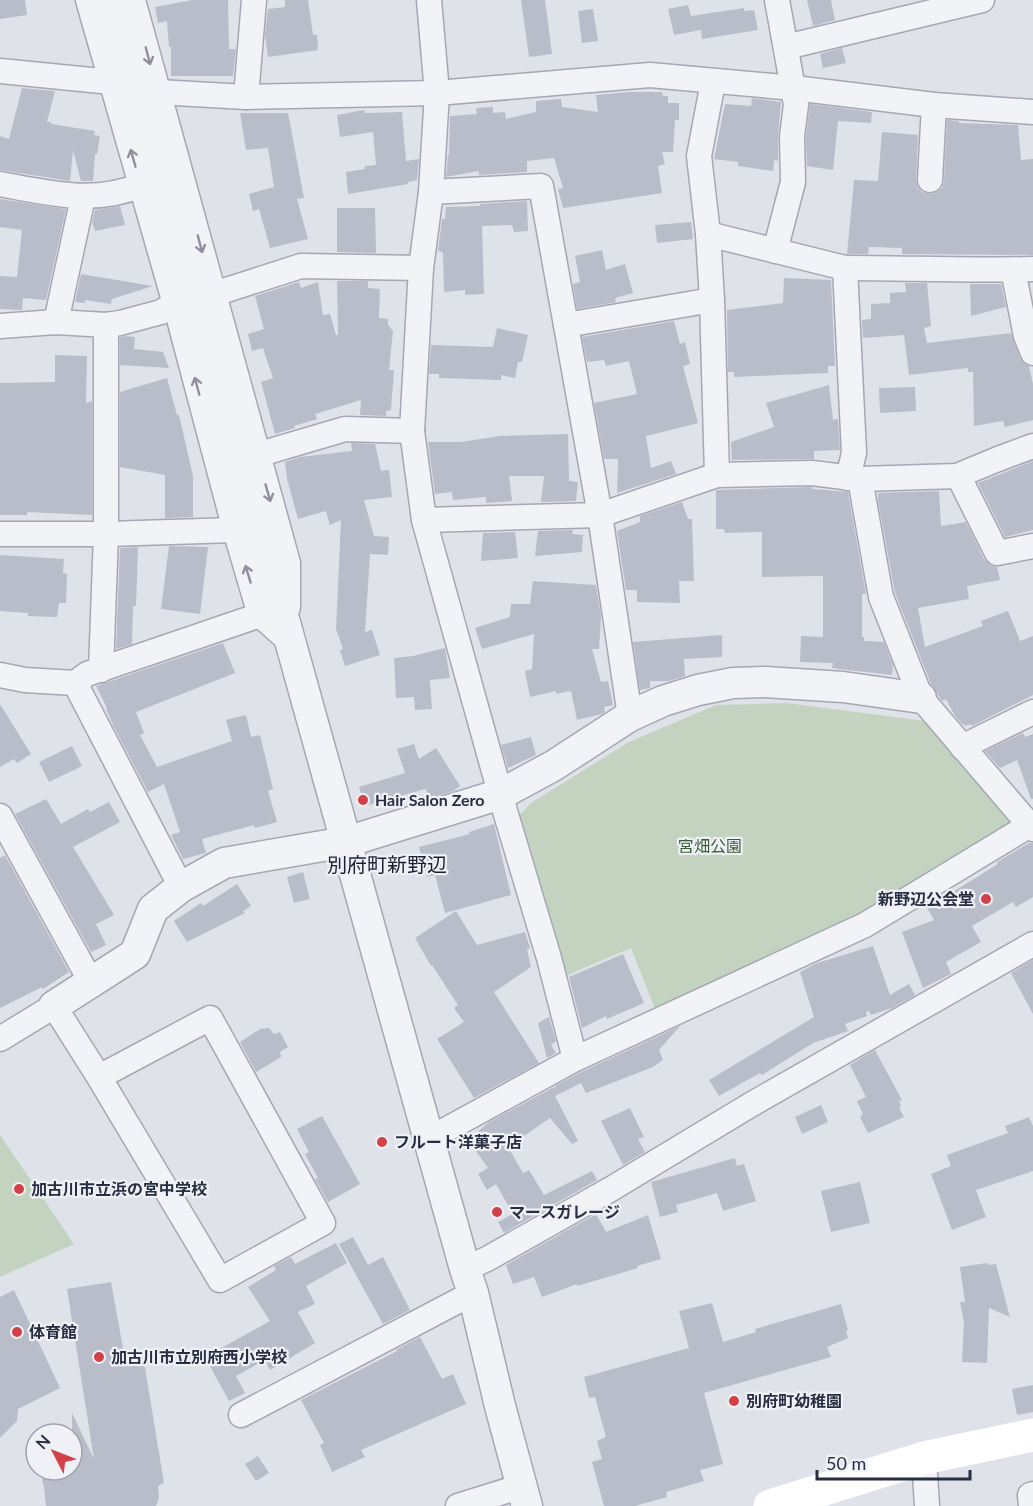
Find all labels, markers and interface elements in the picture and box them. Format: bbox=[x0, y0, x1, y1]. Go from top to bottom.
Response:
one-way arrow bbox=[143, 47, 155, 66]
one-way arrow bbox=[127, 149, 138, 168]
one-way arrow bbox=[195, 235, 206, 254]
one-way arrow bbox=[190, 377, 202, 396]
one-way arrow bbox=[263, 483, 274, 502]
one-way arrow bbox=[242, 565, 253, 584]
place label: Hair Salon Zero bbox=[375, 790, 485, 809]
marker: Hair Salon Zero bbox=[356, 793, 370, 807]
park label: 宮畑公園 bbox=[678, 836, 742, 855]
district label: 別府町新野辺 bbox=[327, 852, 447, 876]
place label: 新野辺公会堂 bbox=[878, 889, 974, 908]
marker: 新野辺公会堂 bbox=[979, 892, 993, 906]
place label: フルート洋菓子店 bbox=[394, 1132, 522, 1151]
marker: フルート洋菓子店 bbox=[375, 1135, 389, 1149]
place label: 加古川市立浜の宮中学校 bbox=[31, 1179, 207, 1198]
marker: 加古川市立浜の宮中学校 bbox=[12, 1182, 26, 1196]
place label: マースガレージ bbox=[509, 1202, 620, 1221]
marker: マースガレージ bbox=[490, 1205, 504, 1219]
place label: 体育館 bbox=[29, 1322, 77, 1341]
marker: 体育館 bbox=[10, 1325, 24, 1339]
place label: 加古川市立別府西小学校 bbox=[111, 1347, 287, 1366]
marker: 加古川市立別府西小学校 bbox=[92, 1350, 106, 1364]
place label: 別府町幼稚園 bbox=[746, 1391, 842, 1410]
marker: 別府町幼稚園 bbox=[727, 1394, 741, 1408]
north arrow bbox=[24, 1422, 84, 1482]
text: N bbox=[31, 1431, 54, 1453]
scale bar bbox=[817, 1443, 970, 1481]
text: 50 m bbox=[826, 1452, 866, 1474]

